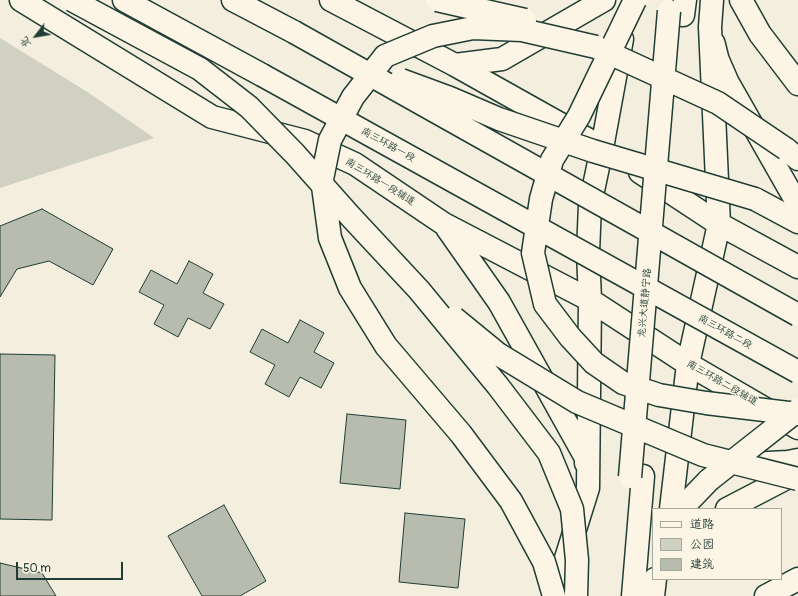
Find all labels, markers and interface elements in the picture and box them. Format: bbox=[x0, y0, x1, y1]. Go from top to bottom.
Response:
north arrow bbox=[16, 16, 56, 56]
text: 北 bbox=[17, 34, 34, 51]
street label: 南三环路一段 bbox=[359, 125, 417, 165]
street label: 南三环路一段辅道 bbox=[343, 156, 417, 208]
street label: 龙兴大道静宁路 bbox=[636, 268, 654, 338]
street label: 南三环路二段 bbox=[696, 312, 754, 352]
street label: 南三环路二段辅道 bbox=[684, 358, 760, 408]
legend bbox=[652, 508, 782, 580]
text: 道路 bbox=[690, 517, 714, 532]
text: 公园 bbox=[690, 537, 714, 552]
scale bar bbox=[18, 554, 125, 580]
text: 建筑 bbox=[690, 557, 714, 572]
text: 50 m bbox=[23, 561, 51, 576]

